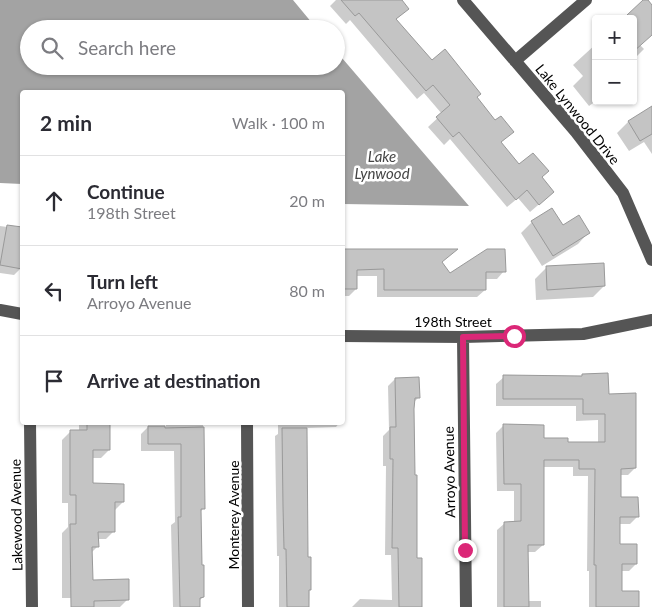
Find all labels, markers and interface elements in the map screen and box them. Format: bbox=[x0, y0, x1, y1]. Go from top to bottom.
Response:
map controls bbox=[592, 15, 637, 105]
button: + bbox=[592, 15, 637, 60]
search box bbox=[20, 20, 345, 75]
icon: search bbox=[38, 34, 66, 62]
text: Search here bbox=[78, 36, 176, 59]
street label: Lake Lynwood Drive bbox=[532, 60, 624, 168]
button: − bbox=[592, 60, 637, 105]
text: 2 min bbox=[40, 110, 92, 135]
text: Walk · 100 m bbox=[232, 113, 325, 132]
water label: Lake Lynwood bbox=[354, 147, 410, 182]
text: Continue bbox=[87, 180, 165, 203]
icon: ahead bbox=[40, 187, 68, 215]
text: 20 m bbox=[289, 191, 325, 210]
text: 198th Street bbox=[87, 203, 176, 222]
text: Turn left bbox=[87, 270, 158, 293]
icon: left bbox=[40, 277, 68, 305]
text: 80 m bbox=[289, 281, 325, 300]
text: Arroyo Avenue bbox=[87, 293, 192, 312]
street label: 198th Street bbox=[414, 313, 492, 330]
route start bbox=[503, 325, 526, 348]
icon: arrive bbox=[40, 367, 68, 395]
text: Arrive at destination bbox=[87, 369, 260, 392]
street label: Arroyo Avenue bbox=[440, 426, 458, 518]
street label: Lakewood Avenue bbox=[7, 459, 25, 571]
street label: Monterey Avenue bbox=[225, 460, 242, 570]
route end bbox=[454, 539, 477, 562]

